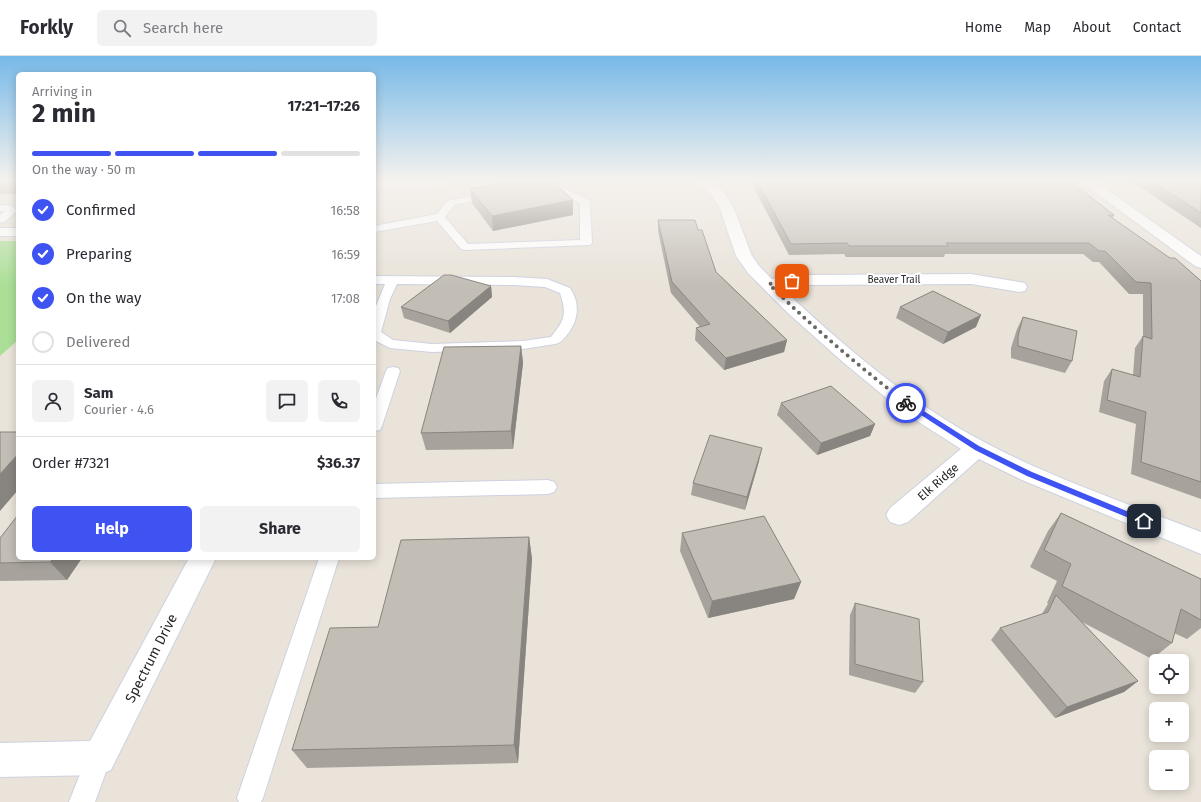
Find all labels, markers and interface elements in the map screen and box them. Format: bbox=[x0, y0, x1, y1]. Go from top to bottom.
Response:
search box bbox=[97, 10, 377, 46]
text: Forkly bbox=[20, 16, 73, 39]
icon: search bbox=[111, 17, 133, 39]
text: Search here bbox=[143, 19, 223, 37]
text: Home bbox=[965, 19, 1002, 36]
text: Map bbox=[1024, 19, 1051, 36]
text: About bbox=[1073, 19, 1111, 36]
text: Contact bbox=[1133, 19, 1181, 36]
text: Arriving in bbox=[32, 84, 92, 99]
text: 17:21–17:26 bbox=[287, 97, 360, 115]
text: 2 min bbox=[32, 98, 96, 129]
text: On the way · 50 m bbox=[32, 162, 136, 177]
icon: check bbox=[32, 199, 54, 221]
text: Confirmed bbox=[66, 201, 136, 219]
text: 16:58 bbox=[331, 203, 360, 218]
icon: check bbox=[32, 243, 54, 265]
text: Preparing bbox=[66, 245, 131, 263]
text: 16:59 bbox=[331, 247, 360, 262]
pin bbox=[775, 264, 809, 298]
icon: bag bbox=[781, 270, 803, 292]
street label: Beaver Trail bbox=[867, 274, 921, 286]
icon: check bbox=[32, 287, 54, 309]
text: On the way bbox=[66, 289, 141, 307]
text: 17:08 bbox=[331, 291, 360, 306]
text: Delivered bbox=[66, 333, 130, 351]
button: person bbox=[32, 380, 74, 422]
button: chat bbox=[266, 380, 308, 422]
button: phone bbox=[318, 380, 360, 422]
courier bbox=[886, 383, 926, 423]
text: Sam bbox=[84, 384, 113, 402]
icon: bike bbox=[895, 392, 917, 414]
text: Courier · 4.6 bbox=[84, 402, 154, 417]
text: Order #7321 bbox=[32, 454, 110, 472]
text: $36.37 bbox=[317, 454, 360, 472]
street label: Elk Ridge bbox=[915, 460, 961, 504]
pin bbox=[1127, 504, 1161, 538]
button: Help bbox=[32, 506, 192, 552]
button: Share bbox=[200, 506, 360, 552]
icon: home bbox=[1133, 510, 1155, 532]
street label: Spectrum Drive bbox=[122, 611, 181, 705]
map controls bbox=[1149, 654, 1189, 790]
button: locate bbox=[1149, 654, 1189, 694]
button: + bbox=[1149, 702, 1189, 742]
button: − bbox=[1149, 750, 1189, 790]

